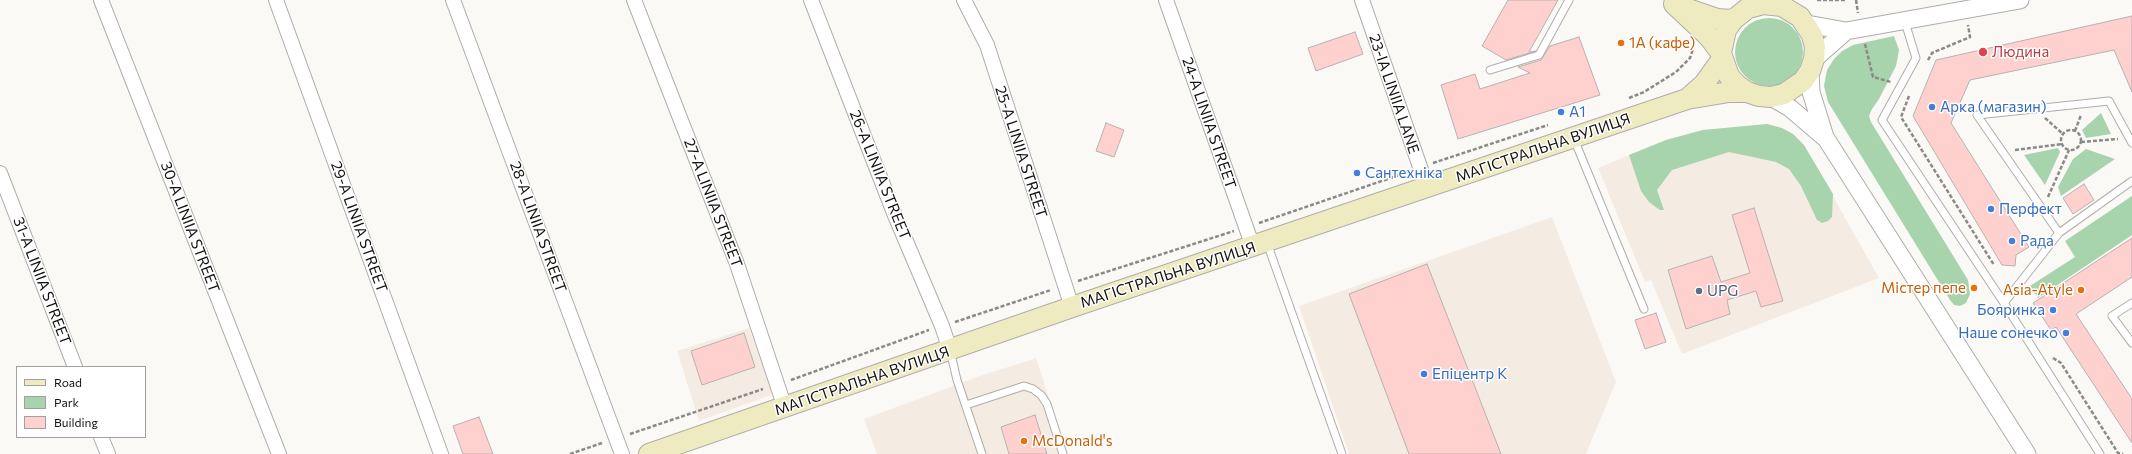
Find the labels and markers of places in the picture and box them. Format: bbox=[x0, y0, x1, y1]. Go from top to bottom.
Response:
place label: 1А (кафе) bbox=[1629, 34, 1695, 52]
marker: 1А (кафе) bbox=[1616, 38, 1626, 48]
place label: Людина bbox=[1992, 43, 2049, 61]
marker: Людина bbox=[1977, 46, 1989, 58]
place label: Арка (магазин) bbox=[1940, 98, 2047, 116]
marker: Арка (магазин) bbox=[1927, 102, 1937, 112]
place label: А1 bbox=[1569, 103, 1586, 121]
marker: А1 bbox=[1556, 107, 1566, 117]
place label: Сантехніка bbox=[1365, 164, 1443, 182]
marker: Сантехніка bbox=[1352, 168, 1362, 178]
place label: Перфект bbox=[1999, 200, 2062, 218]
marker: Перфект bbox=[1986, 204, 1996, 214]
place label: Рада bbox=[2020, 232, 2054, 250]
marker: Рада bbox=[2007, 236, 2017, 246]
place label: Містер пепе bbox=[1881, 279, 1966, 297]
place label: Asia-Atyle bbox=[2003, 281, 2073, 299]
place label: UPG bbox=[1707, 282, 1738, 300]
marker: Містер пепе bbox=[1969, 283, 1979, 293]
marker: Asia-Atyle bbox=[2076, 285, 2086, 295]
marker: UPG bbox=[1694, 286, 1704, 296]
place label: Бояринка bbox=[1977, 301, 2045, 319]
marker: Бояринка bbox=[2048, 305, 2058, 315]
place label: Наше сонечко bbox=[1958, 324, 2058, 342]
marker: Наше сонечко bbox=[2061, 328, 2071, 338]
place label: Епіцентр К bbox=[1432, 365, 1507, 383]
marker: Епіцентр К bbox=[1419, 369, 1429, 379]
place label: McDonald's bbox=[1032, 432, 1113, 450]
marker: McDonald's bbox=[1019, 436, 1029, 446]

